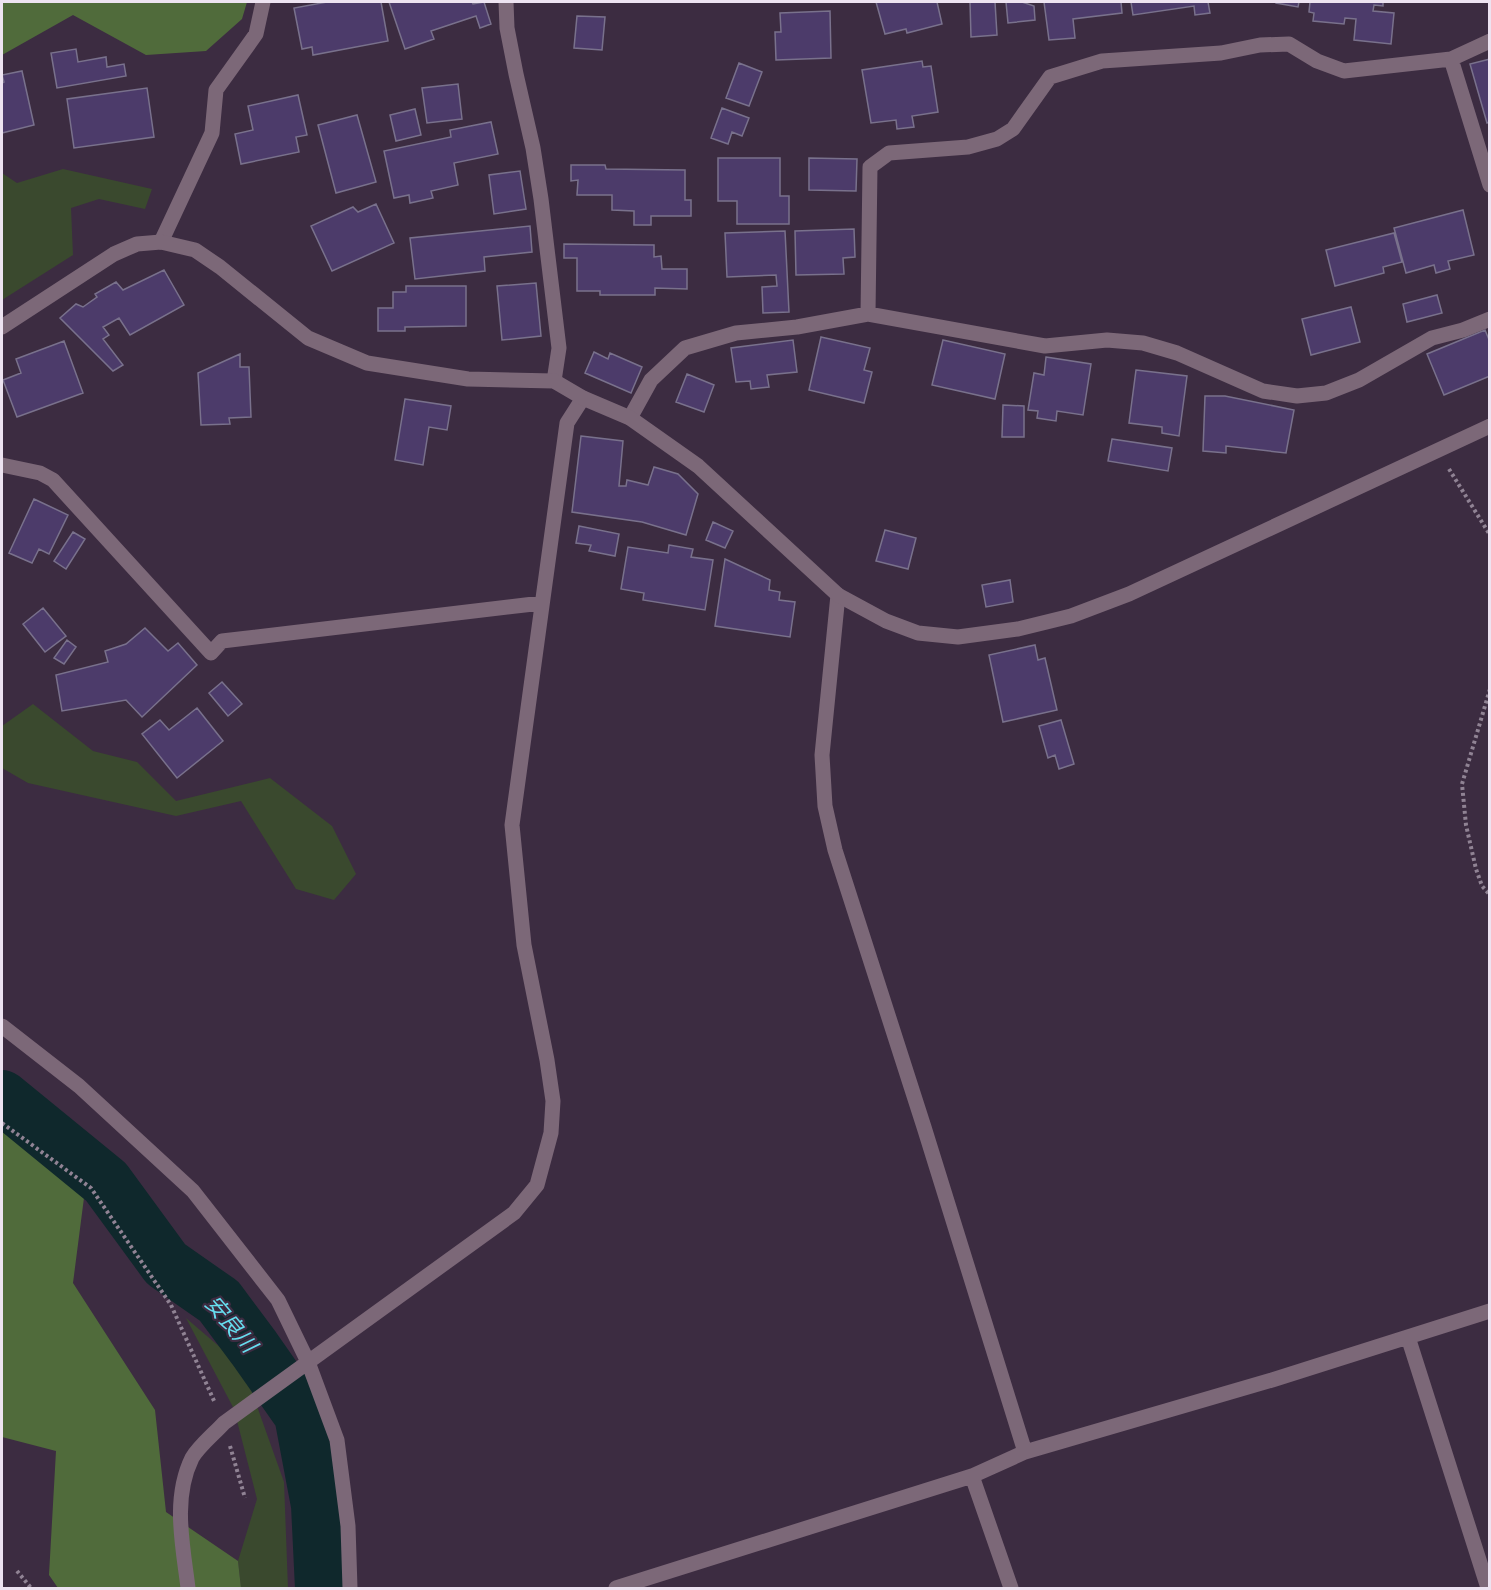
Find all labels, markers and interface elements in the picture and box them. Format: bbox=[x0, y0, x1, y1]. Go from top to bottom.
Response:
water label: 安良川 bbox=[199, 1290, 264, 1359]

